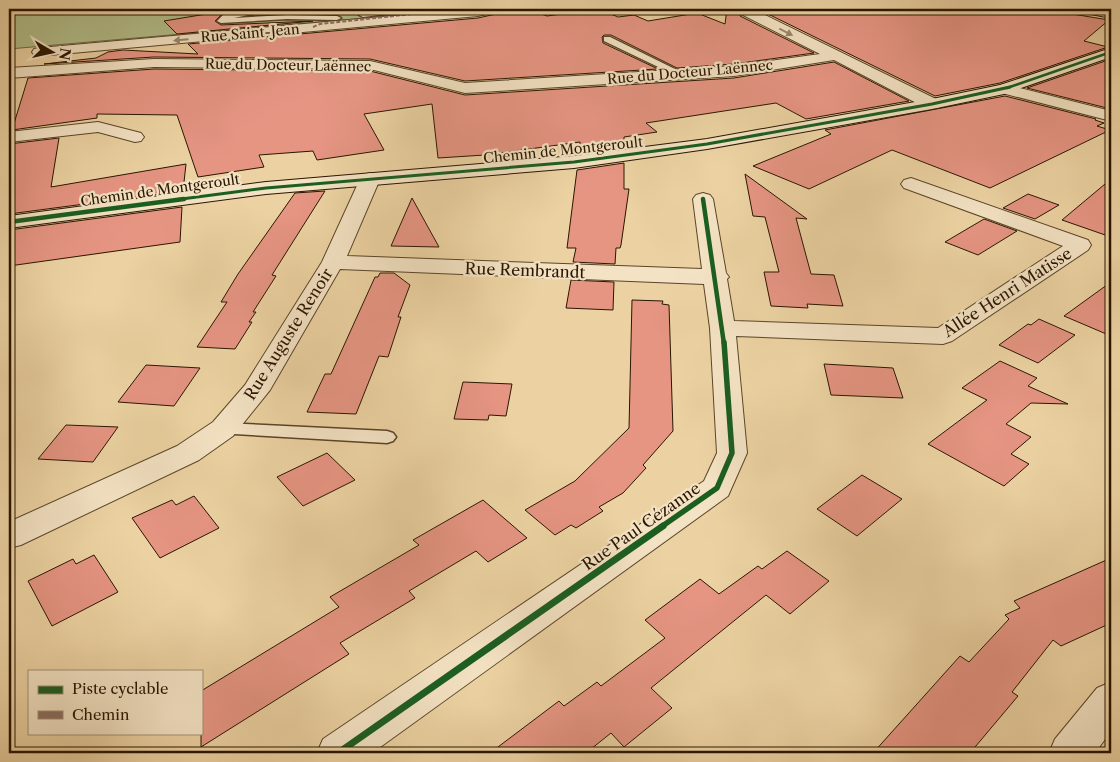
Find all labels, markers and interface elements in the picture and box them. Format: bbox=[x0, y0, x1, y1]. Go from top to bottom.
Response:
street label: Rue Saint-Jean bbox=[200, 20, 300, 46]
north arrow bbox=[28, 28, 78, 78]
one-way arrow bbox=[779, 28, 793, 36]
one-way arrow bbox=[173, 36, 189, 44]
text: N bbox=[55, 47, 75, 61]
street label: Rue du Docteur Laënnec bbox=[205, 55, 371, 75]
street label: Rue du Docteur Laënnec bbox=[606, 56, 774, 88]
street label: Chemin de Montgeroult bbox=[482, 133, 644, 167]
street label: Chemin de Montgeroult bbox=[79, 170, 241, 210]
street label: Allée Henri Matisse bbox=[938, 243, 1075, 342]
street label: Rue Rembrandt bbox=[464, 258, 586, 282]
street label: Rue Auguste Renoir bbox=[239, 264, 337, 404]
street label: Rue Paul Cézanne bbox=[578, 478, 704, 574]
legend bbox=[28, 670, 202, 734]
text: Piste cyclable bbox=[72, 679, 168, 698]
text: Chemin bbox=[72, 705, 130, 724]

